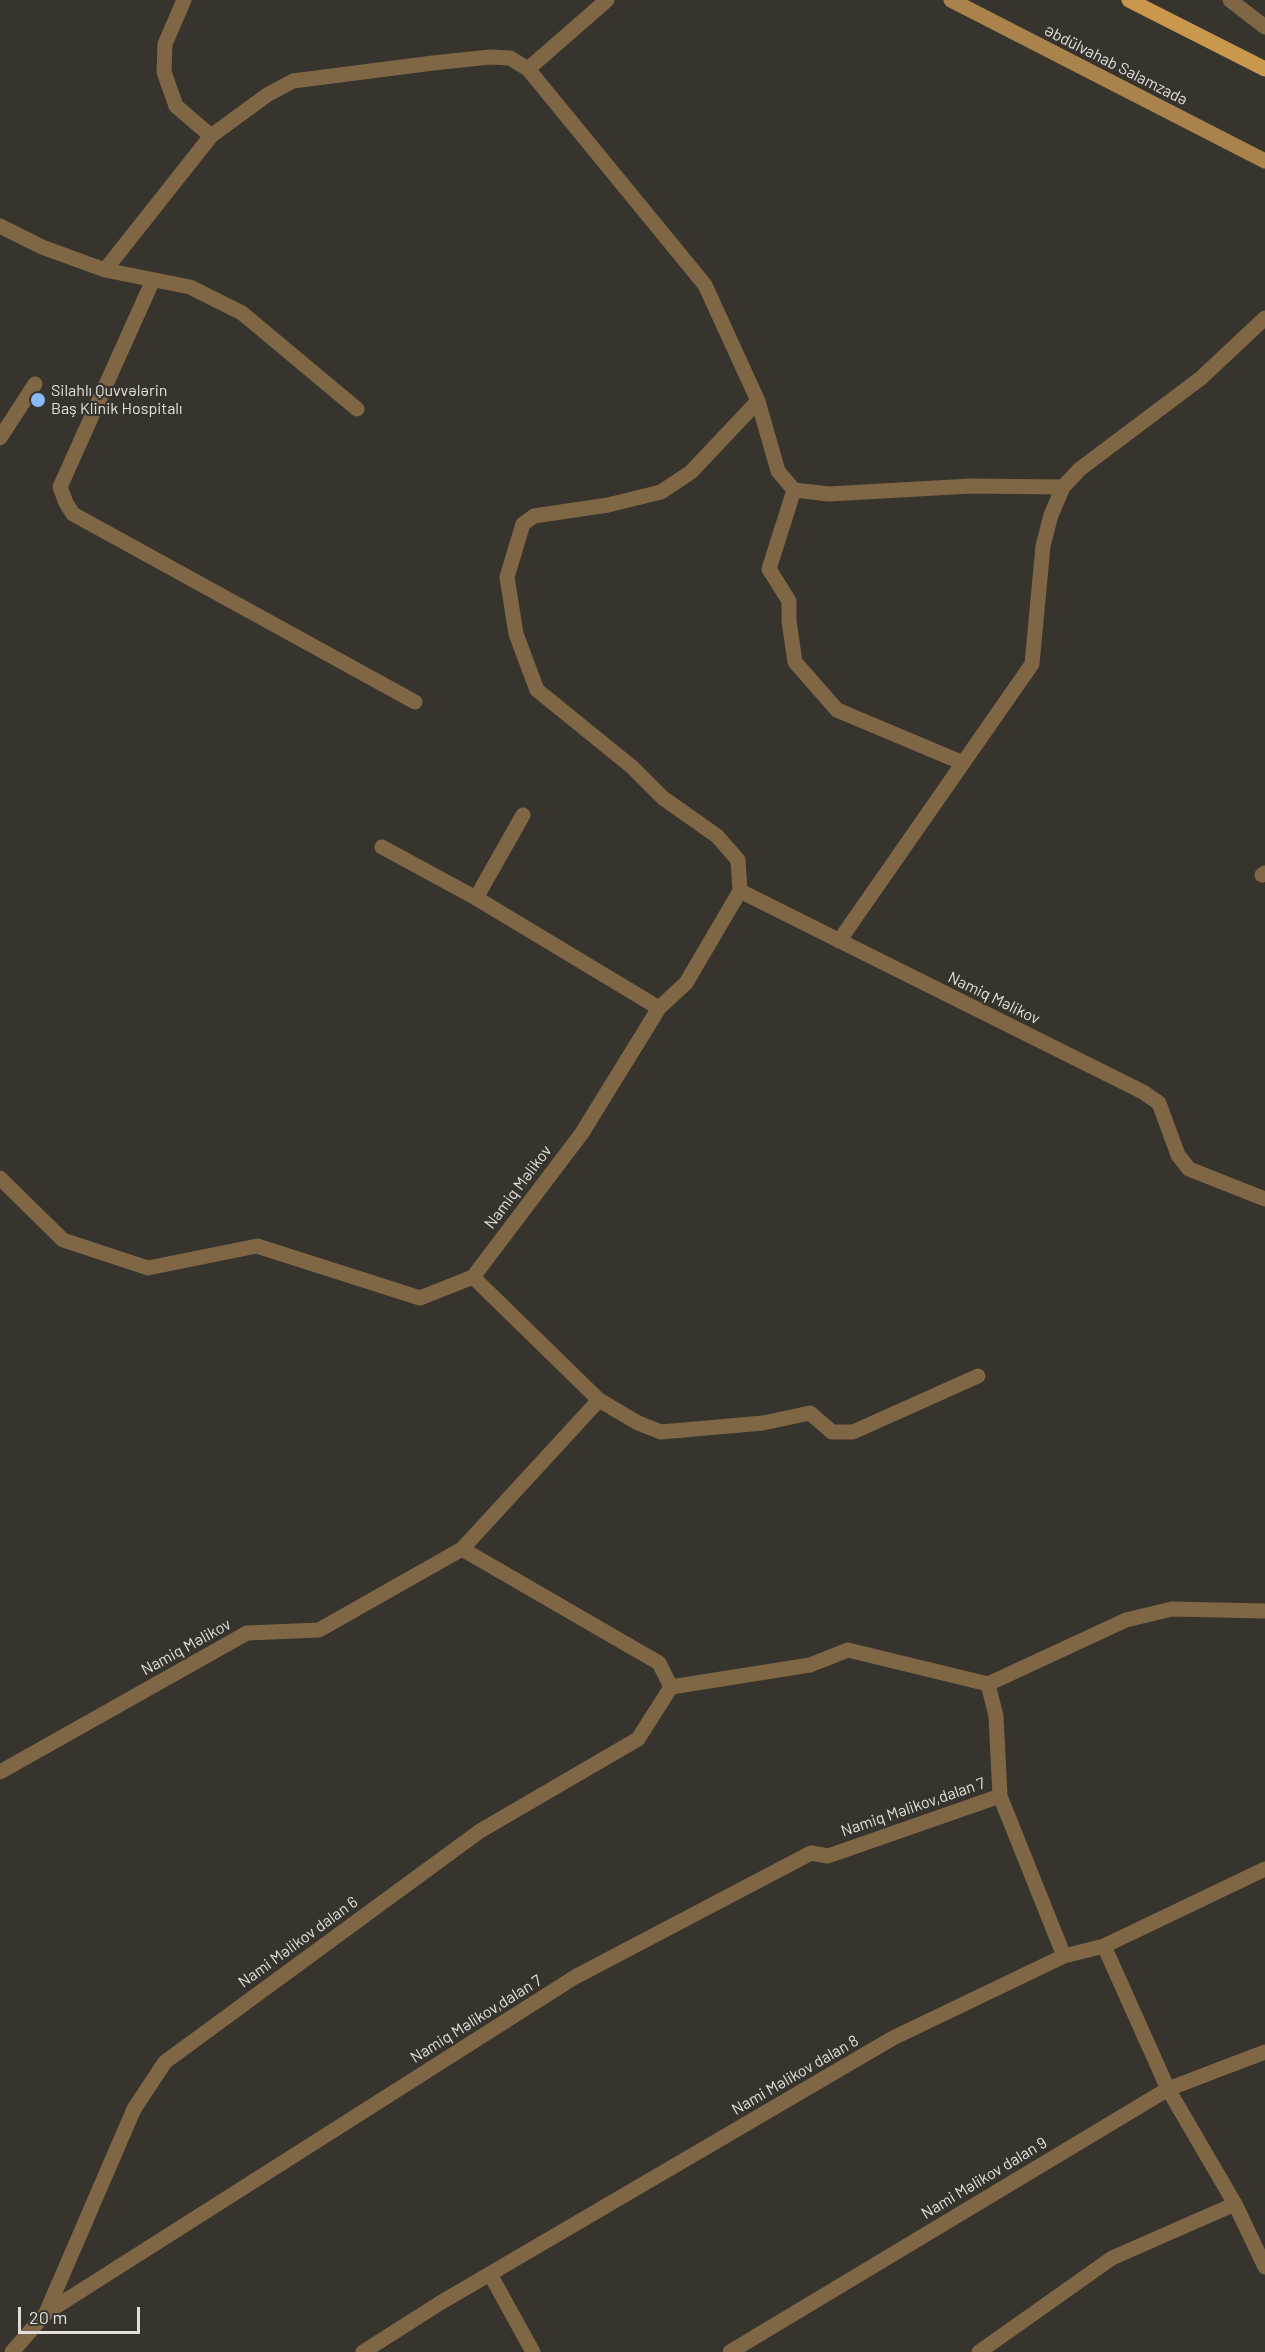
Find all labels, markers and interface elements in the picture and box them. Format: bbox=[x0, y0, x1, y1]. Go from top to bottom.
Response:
street label: Əbdülvahab Salamzadə bbox=[1041, 20, 1191, 110]
place label: Silahlı Quvvələrin Baş Klinik Hospitalı bbox=[51, 381, 182, 419]
marker: Silahlı Quvvələrin Baş Klinik Hospitalı bbox=[29, 391, 47, 409]
street label: Namiq Məlikov bbox=[945, 968, 1043, 1028]
street label: Namiq Məlikov bbox=[480, 1141, 556, 1233]
street label: Namiq Məlikov bbox=[138, 1614, 234, 1680]
street label: Namiq Məlikov,dalan 7 bbox=[838, 1773, 988, 1841]
street label: Nami Məlikov dalan 6 bbox=[235, 1892, 361, 1992]
street label: Namiq Məlikov,dalan 7 bbox=[407, 1971, 545, 2067]
street label: Nami Məlikov dalan 8 bbox=[728, 2031, 862, 2119]
street label: Nami Məlikov dalan 9 bbox=[918, 2133, 1050, 2223]
scale bar bbox=[21, 2295, 142, 2333]
text: 20 m bbox=[29, 2306, 67, 2328]

